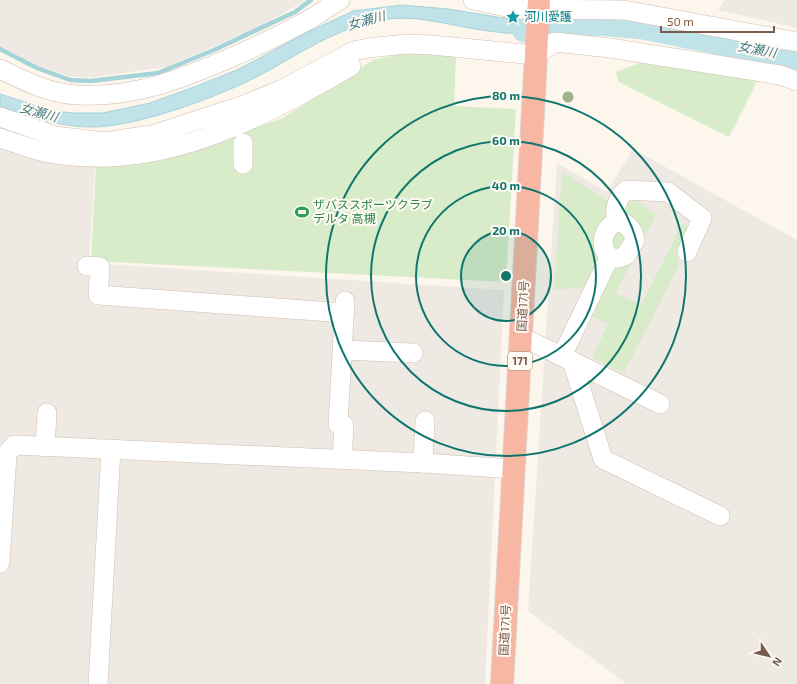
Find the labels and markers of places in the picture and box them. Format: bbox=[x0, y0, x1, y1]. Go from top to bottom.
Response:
place icon: 河川愛護 bbox=[505, 9, 521, 25]
place label: 河川愛護 bbox=[524, 9, 572, 23]
place label: ザバススポーツクラブ デルタ 高槻 bbox=[313, 197, 433, 225]
sports icon: ザバススポーツクラブ デルタ 高槻 bbox=[294, 204, 310, 220]
centre of rings bbox=[499, 269, 513, 283]

